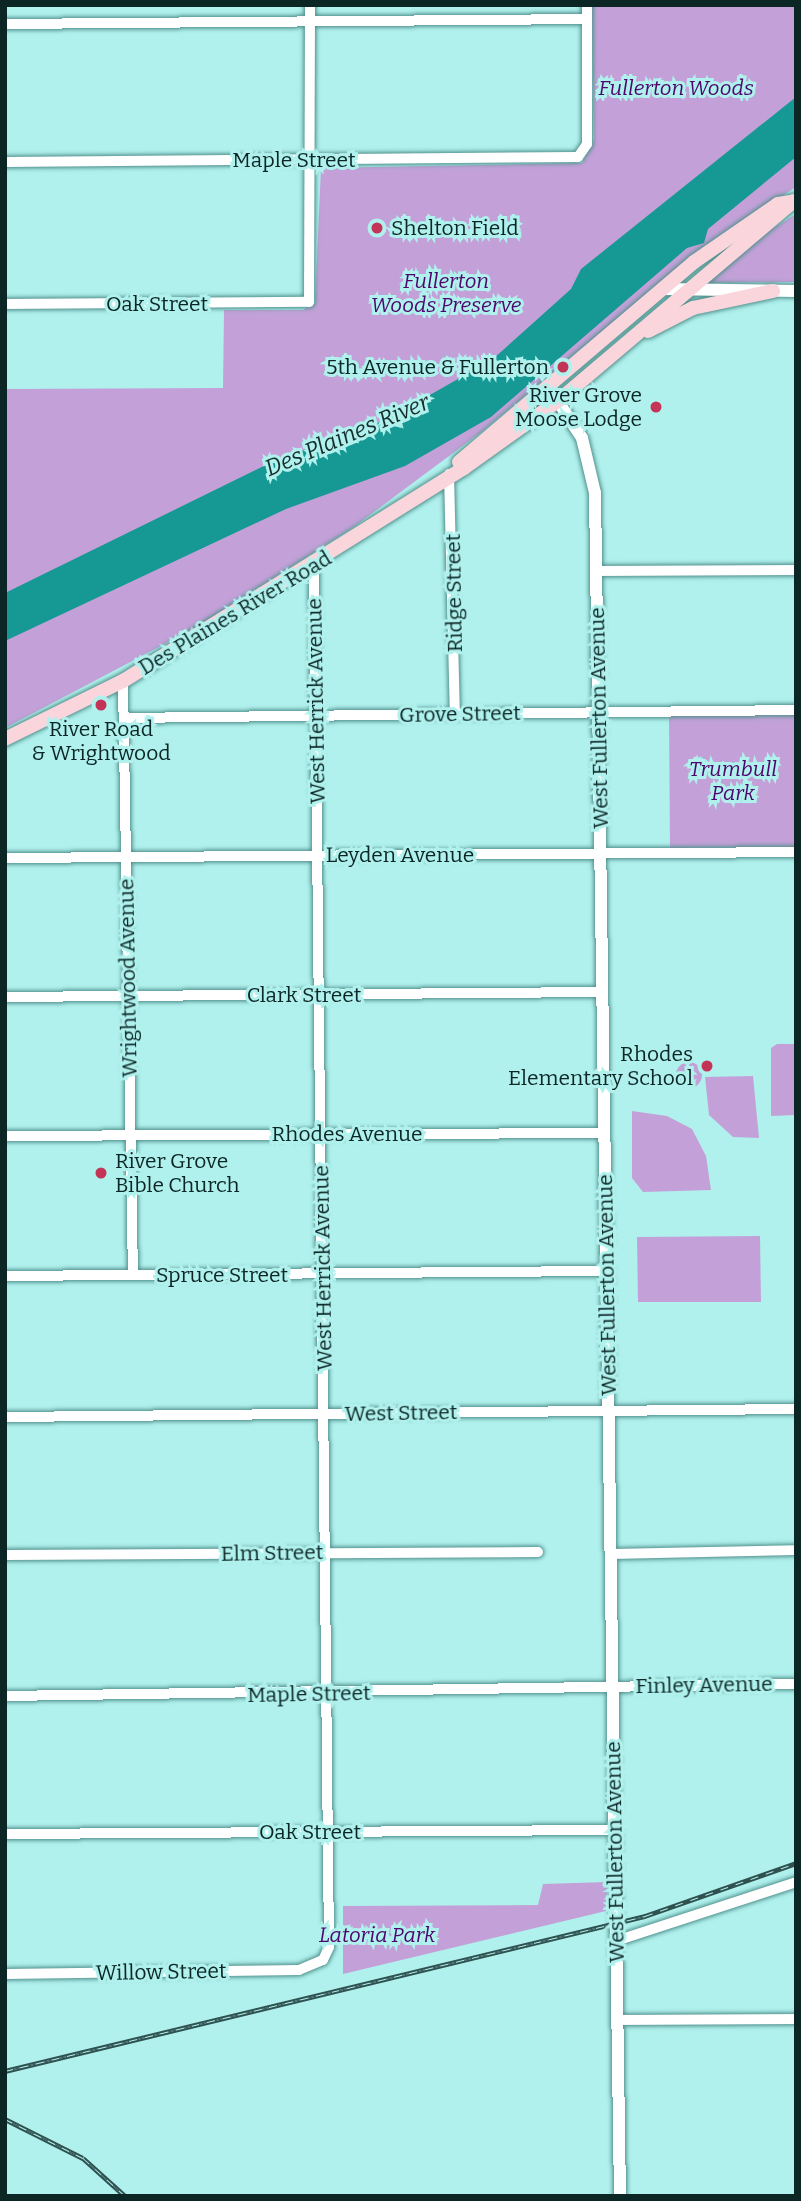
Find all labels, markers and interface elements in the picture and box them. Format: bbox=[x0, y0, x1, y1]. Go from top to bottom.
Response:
park label: Fullerton Woods bbox=[598, 75, 754, 101]
street label: Maple Street bbox=[232, 147, 356, 173]
place label: Shelton Field bbox=[391, 215, 519, 241]
marker: Shelton Field bbox=[369, 220, 385, 236]
park label: Fullerton Woods Preserve bbox=[371, 268, 521, 318]
street label: Oak Street bbox=[106, 291, 208, 317]
place label: 5th Avenue & Fullerton bbox=[326, 354, 549, 380]
marker: 5th Avenue & Fullerton bbox=[555, 359, 571, 375]
place label: River Grove Moose Lodge bbox=[515, 382, 642, 432]
water label: Des Plaines River bbox=[261, 388, 433, 482]
marker: River Grove Moose Lodge bbox=[648, 399, 664, 415]
street label: Ridge Street bbox=[440, 533, 468, 653]
street label: Des Plaines River Road bbox=[134, 546, 336, 680]
street label: West Herrick Avenue bbox=[302, 598, 330, 804]
street label: West Fullerton Avenue bbox=[584, 607, 614, 829]
marker: River Road & Wrightwood bbox=[93, 697, 109, 713]
street label: Grove Street bbox=[399, 700, 521, 728]
place label: River Road & Wrightwood bbox=[31, 716, 171, 766]
park label: Trumbull Park bbox=[689, 756, 777, 806]
street label: Leyden Avenue bbox=[326, 842, 474, 868]
street label: Wrightwood Avenue bbox=[114, 878, 142, 1078]
street label: Clark Street bbox=[247, 982, 361, 1008]
place label: Rhodes Elementary School bbox=[508, 1041, 693, 1091]
marker: Rhodes Elementary School bbox=[699, 1058, 715, 1074]
street label: Rhodes Avenue bbox=[272, 1121, 422, 1147]
place label: River Grove Bible Church bbox=[115, 1148, 240, 1198]
marker: River Grove Bible Church bbox=[93, 1165, 109, 1181]
street label: West Herrick Avenue bbox=[309, 1165, 337, 1371]
street label: West Fullerton Avenue bbox=[592, 1174, 622, 1396]
street label: Spruce Street bbox=[156, 1262, 288, 1288]
street label: West Street bbox=[344, 1399, 458, 1427]
street label: Elm Street bbox=[220, 1540, 324, 1566]
street label: Finley Avenue bbox=[635, 1671, 773, 1699]
street label: Maple Street bbox=[247, 1680, 371, 1708]
street label: West Fullerton Avenue bbox=[600, 1741, 630, 1963]
street label: Oak Street bbox=[259, 1819, 361, 1845]
park label: Latoria Park bbox=[319, 1922, 435, 1948]
street label: Willow Street bbox=[95, 1958, 227, 1986]

